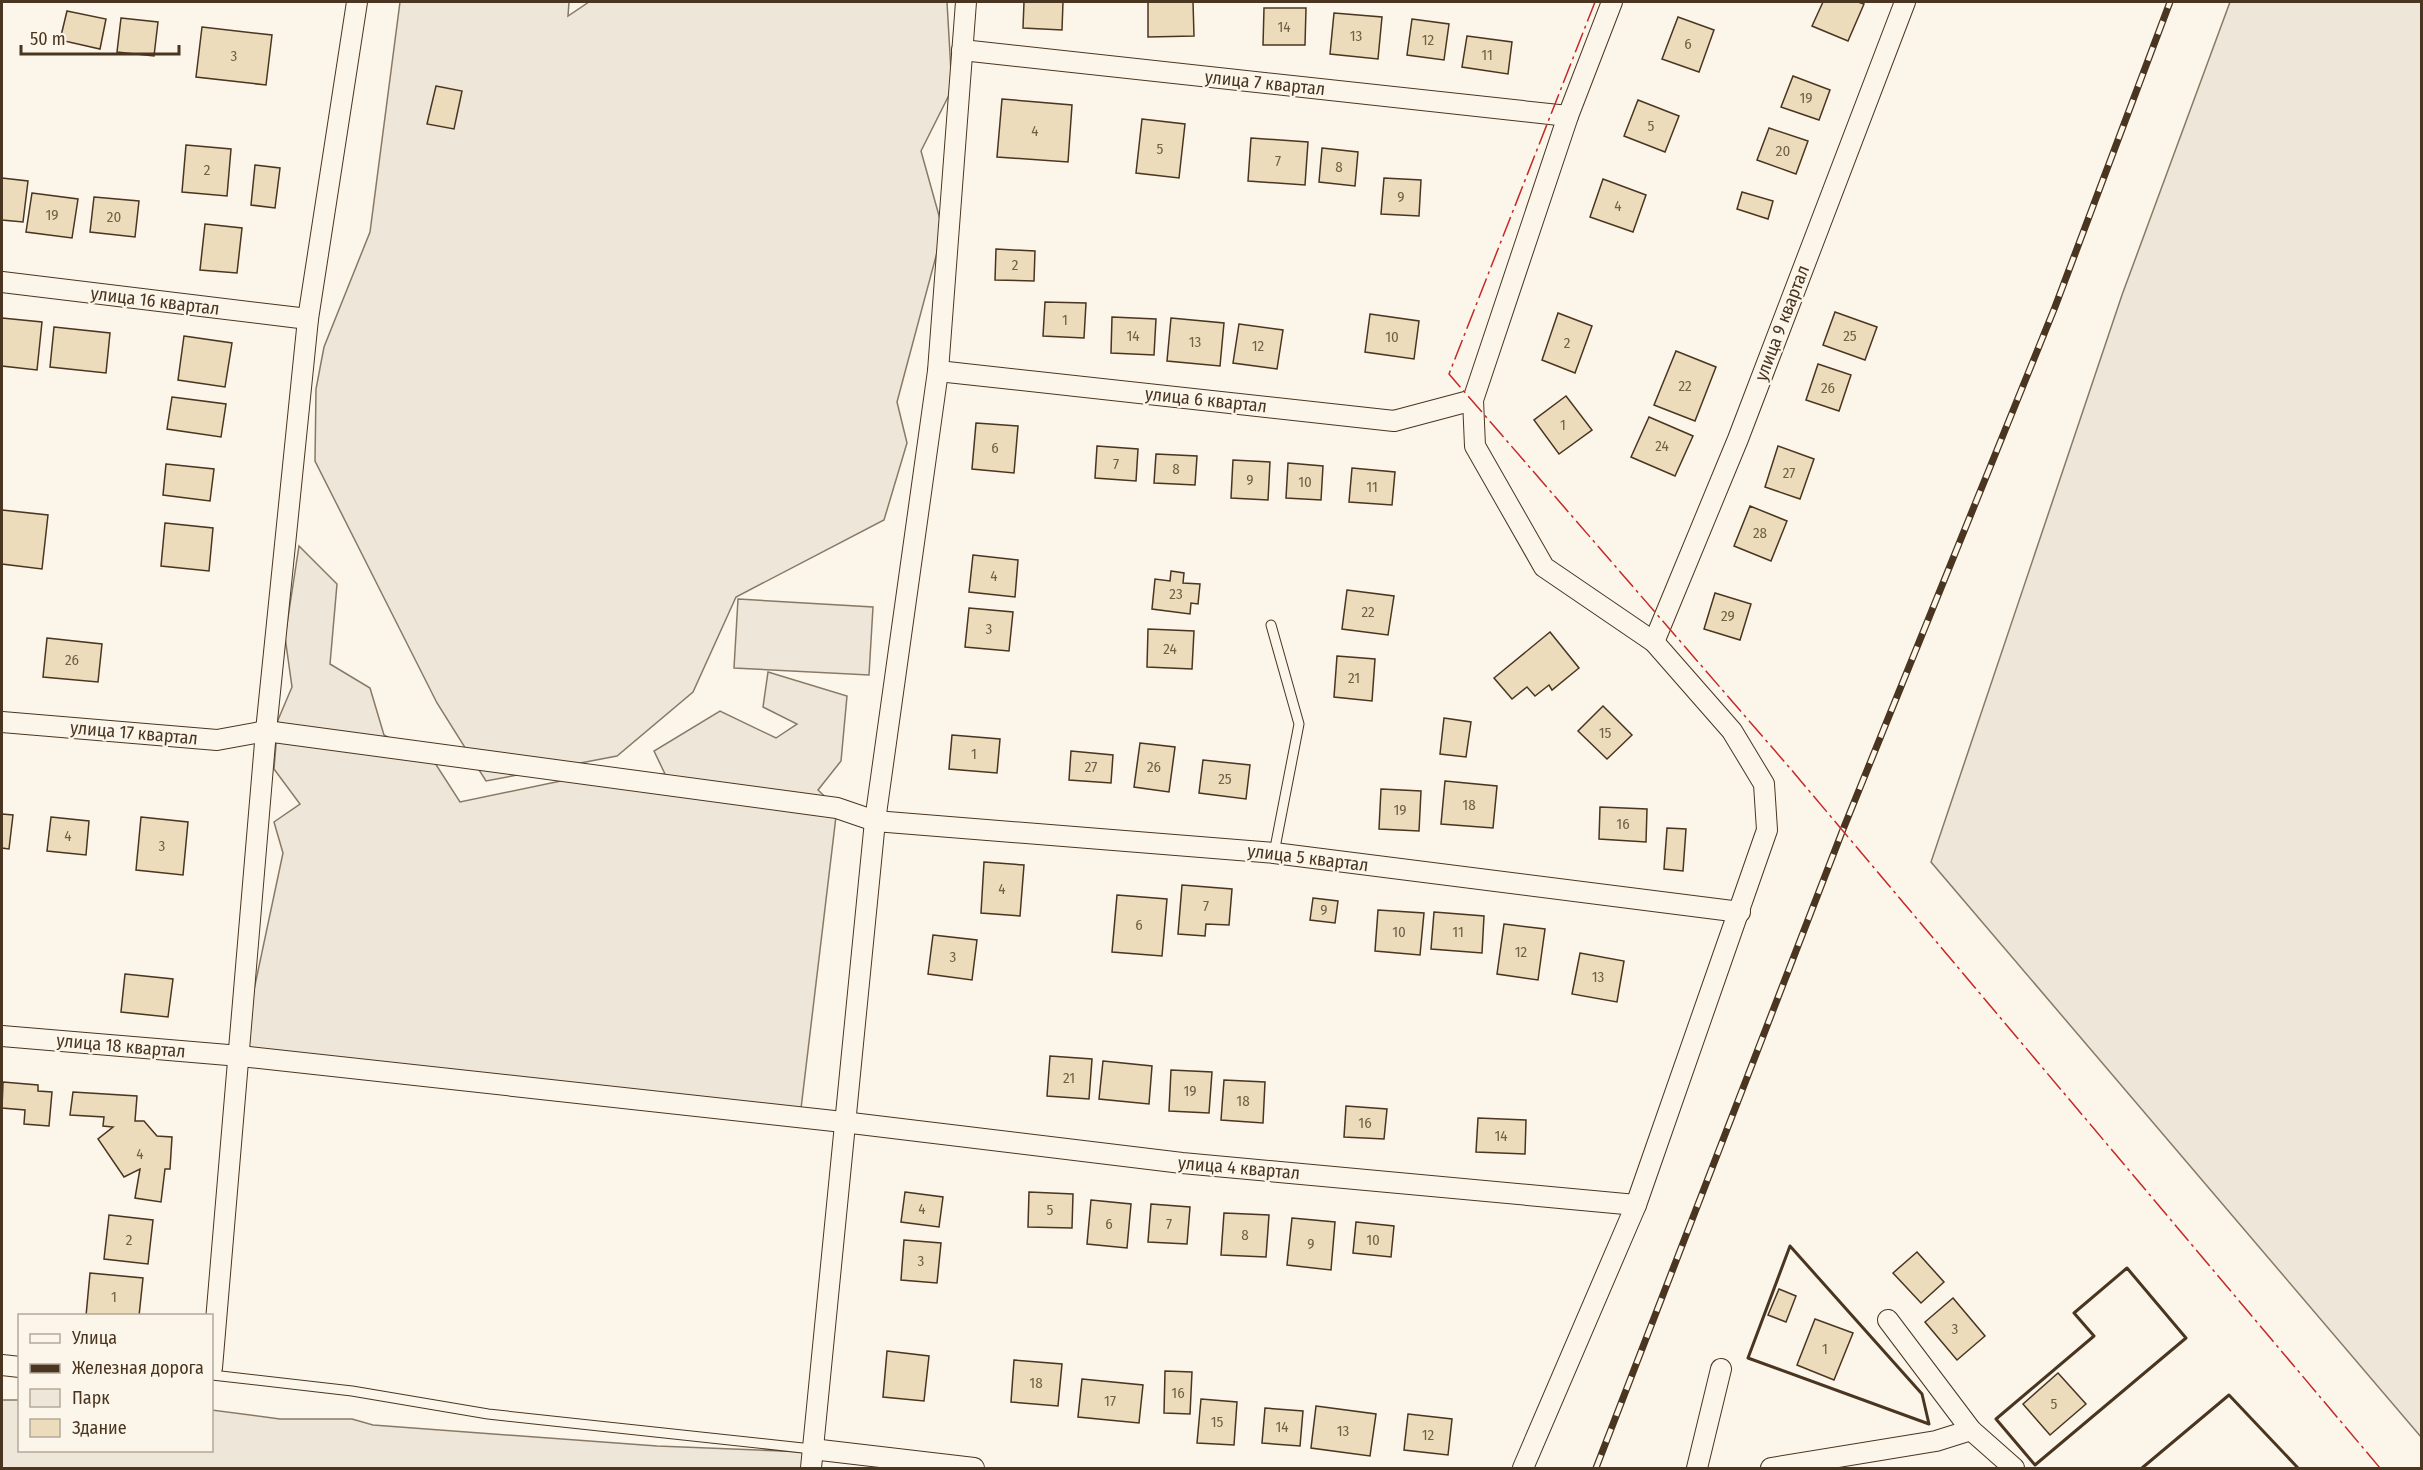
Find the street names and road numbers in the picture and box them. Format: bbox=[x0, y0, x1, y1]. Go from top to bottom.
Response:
street label: улица 7 квартал bbox=[1204, 66, 1326, 100]
street label: улица 9 квартал bbox=[1750, 262, 1814, 384]
street label: улица 16 квартал bbox=[89, 282, 221, 320]
street label: улица 6 квартал bbox=[1144, 383, 1268, 417]
street label: улица 17 квартал bbox=[69, 716, 199, 750]
street label: улица 5 квартал bbox=[1246, 840, 1370, 876]
street label: улица 18 квартал bbox=[55, 1029, 187, 1063]
street label: улица 4 квартал bbox=[1177, 1152, 1301, 1184]

